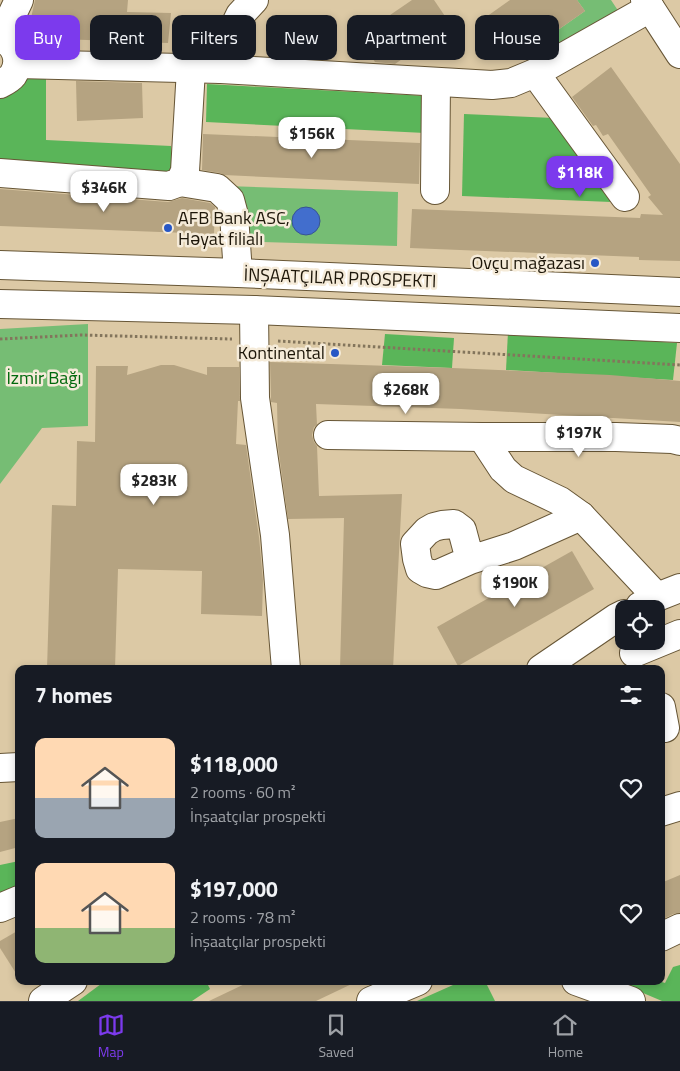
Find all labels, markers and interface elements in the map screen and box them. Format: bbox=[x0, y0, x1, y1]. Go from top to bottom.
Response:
chip: Buy bbox=[15, 15, 80, 60]
chip: Rent bbox=[90, 15, 162, 60]
chip: Filters bbox=[172, 15, 256, 60]
chip: New bbox=[266, 15, 337, 60]
chip: Apartment bbox=[347, 15, 465, 60]
chip: House bbox=[475, 15, 559, 60]
pin: $156K bbox=[277, 116, 347, 159]
text: $156K bbox=[289, 121, 335, 145]
pin: $118K bbox=[545, 156, 615, 198]
text: $118K bbox=[557, 160, 603, 184]
pin: $346K bbox=[69, 170, 139, 213]
text: $346K bbox=[81, 175, 127, 199]
place label: AFB Bank ASC, Həyat filialı bbox=[178, 204, 290, 252]
marker: AFB Bank ASC, Həyat filialı bbox=[162, 222, 174, 234]
place label: Ovçu mağazası bbox=[471, 249, 585, 276]
marker: Ovçu mağazası bbox=[589, 257, 601, 269]
street label: İNŞAATÇILAR PROSPEKTI bbox=[243, 261, 437, 294]
place label: Kontinental bbox=[238, 339, 325, 366]
marker: Kontinental bbox=[329, 347, 341, 359]
park label: İzmir Bağı bbox=[6, 364, 82, 391]
pin: $268K bbox=[371, 372, 441, 415]
text: $268K bbox=[383, 377, 429, 401]
pin: $197K bbox=[544, 416, 614, 458]
text: $197K bbox=[556, 420, 602, 444]
pin: $283K bbox=[119, 464, 189, 506]
text: $283K bbox=[131, 468, 177, 492]
pin: $190K bbox=[480, 566, 550, 608]
text: $190K bbox=[492, 570, 538, 594]
map controls bbox=[615, 600, 665, 650]
button: locate bbox=[615, 600, 665, 650]
text: 7 homes bbox=[35, 679, 112, 711]
icon: filters bbox=[617, 681, 645, 709]
text: $118,000 bbox=[190, 748, 278, 780]
icon: home bbox=[75, 758, 135, 818]
icon: heart bbox=[617, 774, 645, 802]
text: 2 rooms · 60 m² bbox=[190, 780, 295, 804]
text: İnşaatçılar prospekti bbox=[190, 804, 326, 828]
text: $197,000 bbox=[190, 873, 278, 905]
icon: home bbox=[75, 883, 135, 943]
icon: heart bbox=[617, 899, 645, 927]
text: 2 rooms · 78 m² bbox=[190, 905, 295, 929]
text: İnşaatçılar prospekti bbox=[190, 929, 326, 953]
tab: Map bbox=[97, 1011, 125, 1062]
tab: Saved bbox=[318, 1011, 354, 1062]
tab: Home bbox=[548, 1011, 583, 1062]

